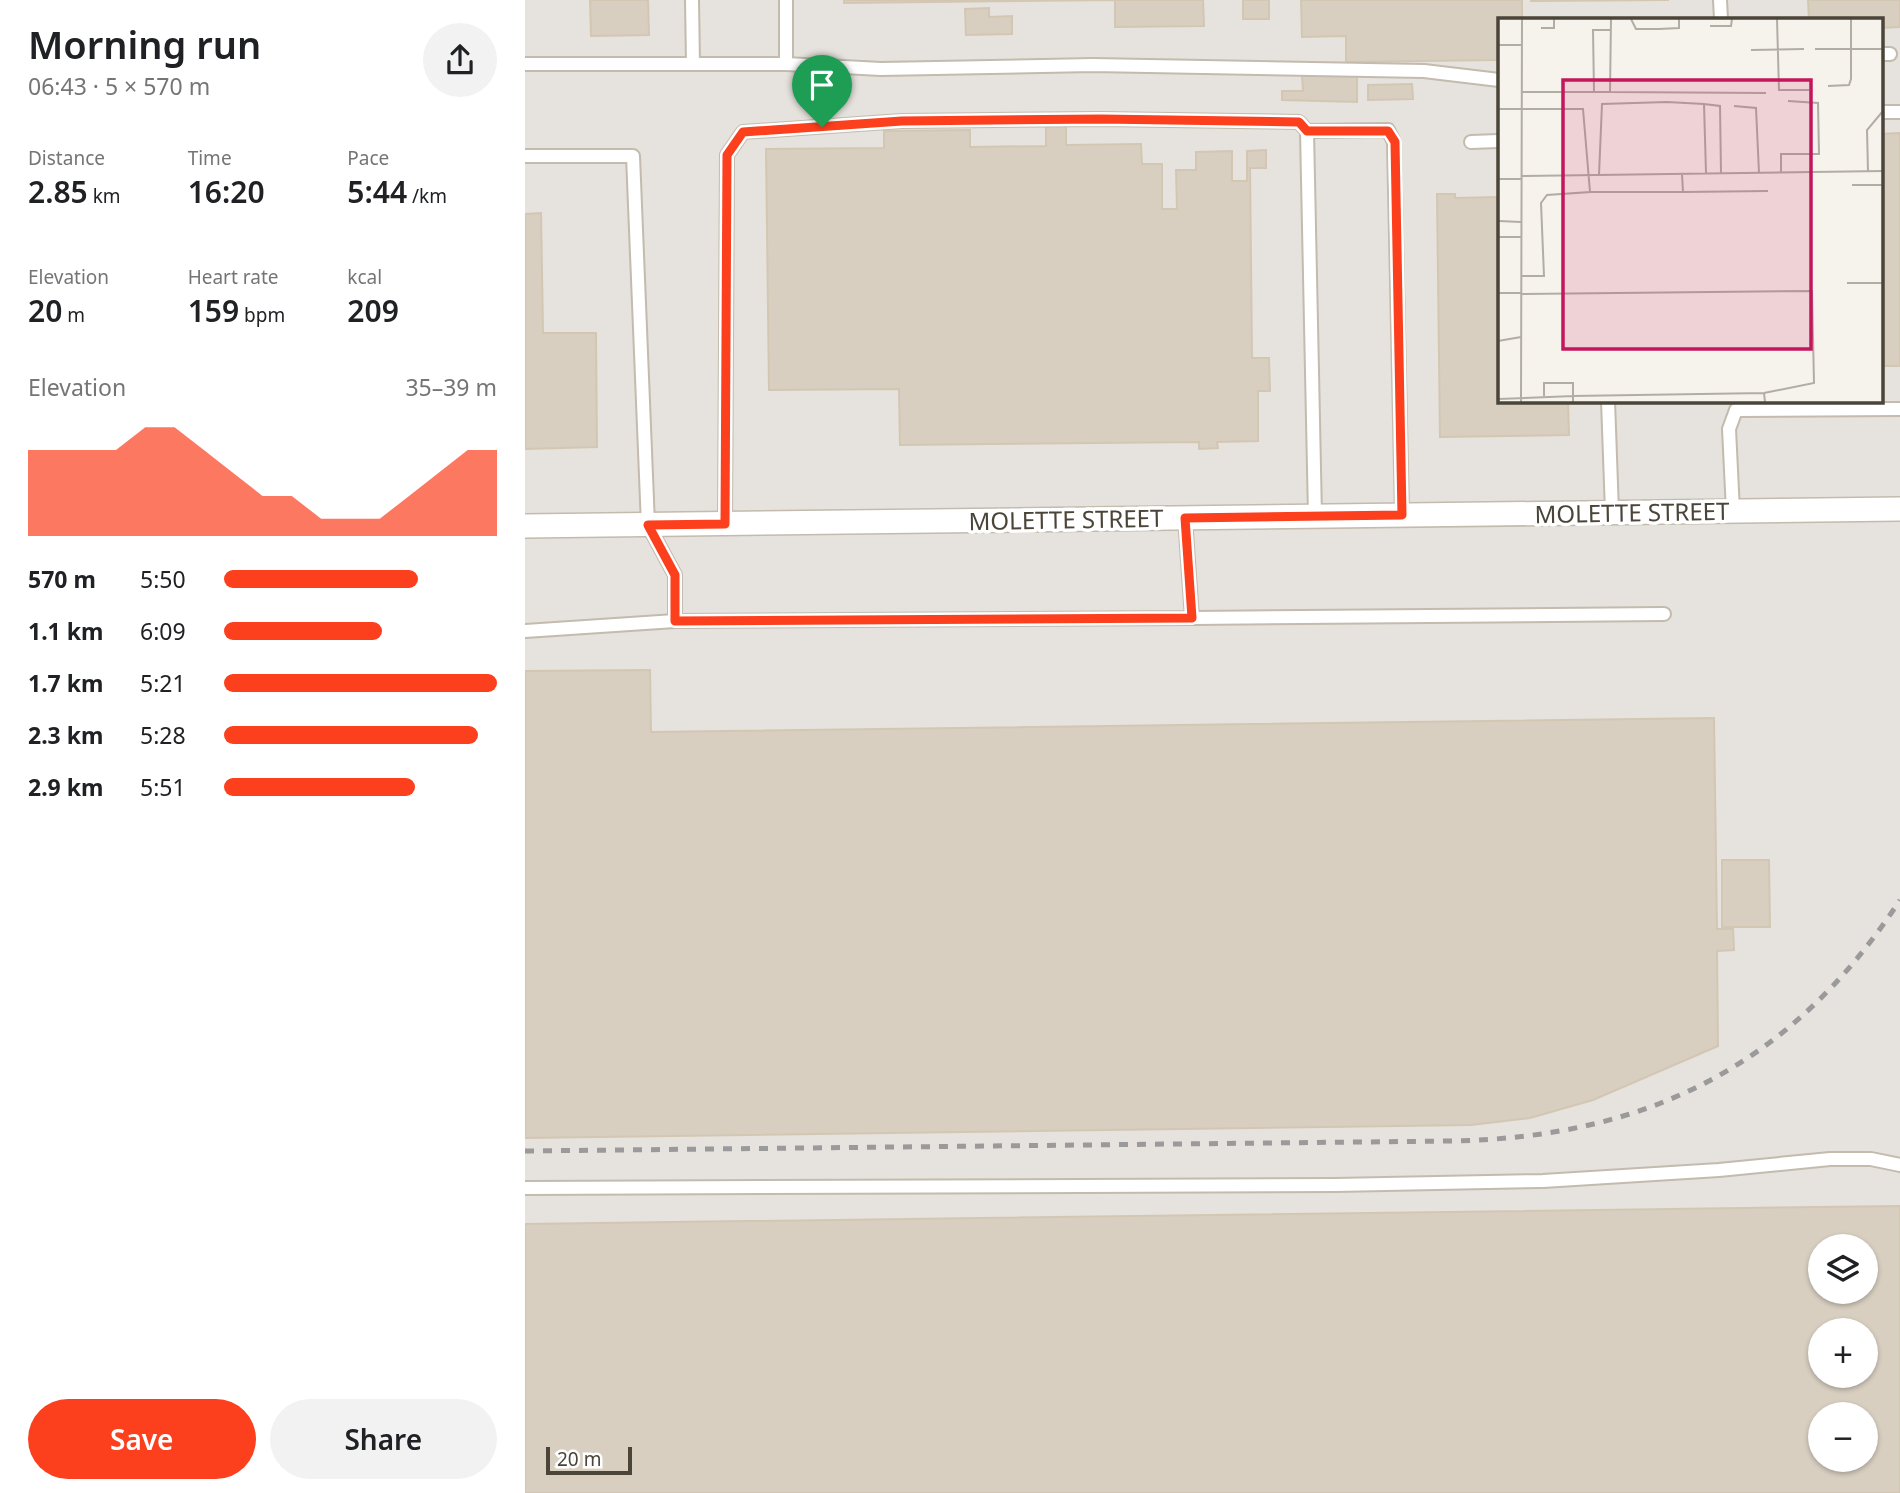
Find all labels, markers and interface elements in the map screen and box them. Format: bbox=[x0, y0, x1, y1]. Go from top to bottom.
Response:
text: Morning run bbox=[28, 18, 261, 70]
inset map bbox=[1498, 18, 1883, 402]
button: share bbox=[423, 23, 497, 97]
pin bbox=[792, 55, 852, 127]
icon: arrive bbox=[803, 66, 841, 104]
text: 06:43 · 5 × 570 m bbox=[28, 70, 210, 102]
text: Distance bbox=[28, 145, 105, 171]
text: Time bbox=[188, 145, 232, 171]
text: Pace bbox=[347, 145, 389, 171]
text: 2.85 bbox=[28, 171, 88, 212]
text: 16:20 bbox=[188, 171, 265, 212]
text: 5:44 bbox=[347, 171, 407, 212]
text: km bbox=[88, 183, 121, 209]
text: /km bbox=[407, 183, 447, 209]
text: Elevation bbox=[28, 264, 109, 290]
text: Heart rate bbox=[188, 264, 278, 290]
text: kcal bbox=[347, 264, 382, 290]
text: 20 bbox=[28, 290, 62, 331]
text: 159 bbox=[188, 290, 239, 331]
text: 209 bbox=[347, 290, 399, 331]
text: m bbox=[62, 302, 85, 328]
text: bpm bbox=[239, 302, 285, 328]
text: Elevation bbox=[28, 371, 126, 403]
text: 35–39 m bbox=[405, 371, 497, 403]
street label: MOLETTE STREET bbox=[1534, 494, 1730, 530]
street label: MOLETTE STREET bbox=[968, 501, 1164, 537]
text: 570 m bbox=[28, 563, 96, 595]
text: 5:50 bbox=[140, 563, 186, 595]
text: 1.1 km bbox=[28, 615, 103, 647]
text: 6:09 bbox=[140, 615, 186, 647]
text: 1.7 km bbox=[28, 667, 103, 699]
text: 5:21 bbox=[140, 667, 186, 699]
text: 2.3 km bbox=[28, 719, 103, 751]
text: 5:28 bbox=[140, 719, 186, 751]
text: 2.9 km bbox=[28, 771, 103, 803]
text: 5:51 bbox=[140, 771, 186, 803]
map controls bbox=[1808, 1234, 1878, 1472]
button: layers bbox=[1808, 1234, 1878, 1304]
button: + bbox=[1808, 1318, 1878, 1388]
button: Save bbox=[28, 1399, 256, 1479]
button: Share bbox=[270, 1399, 497, 1479]
button: − bbox=[1808, 1402, 1878, 1472]
scale bar bbox=[546, 1444, 632, 1476]
text: 20 m bbox=[557, 1446, 601, 1472]

